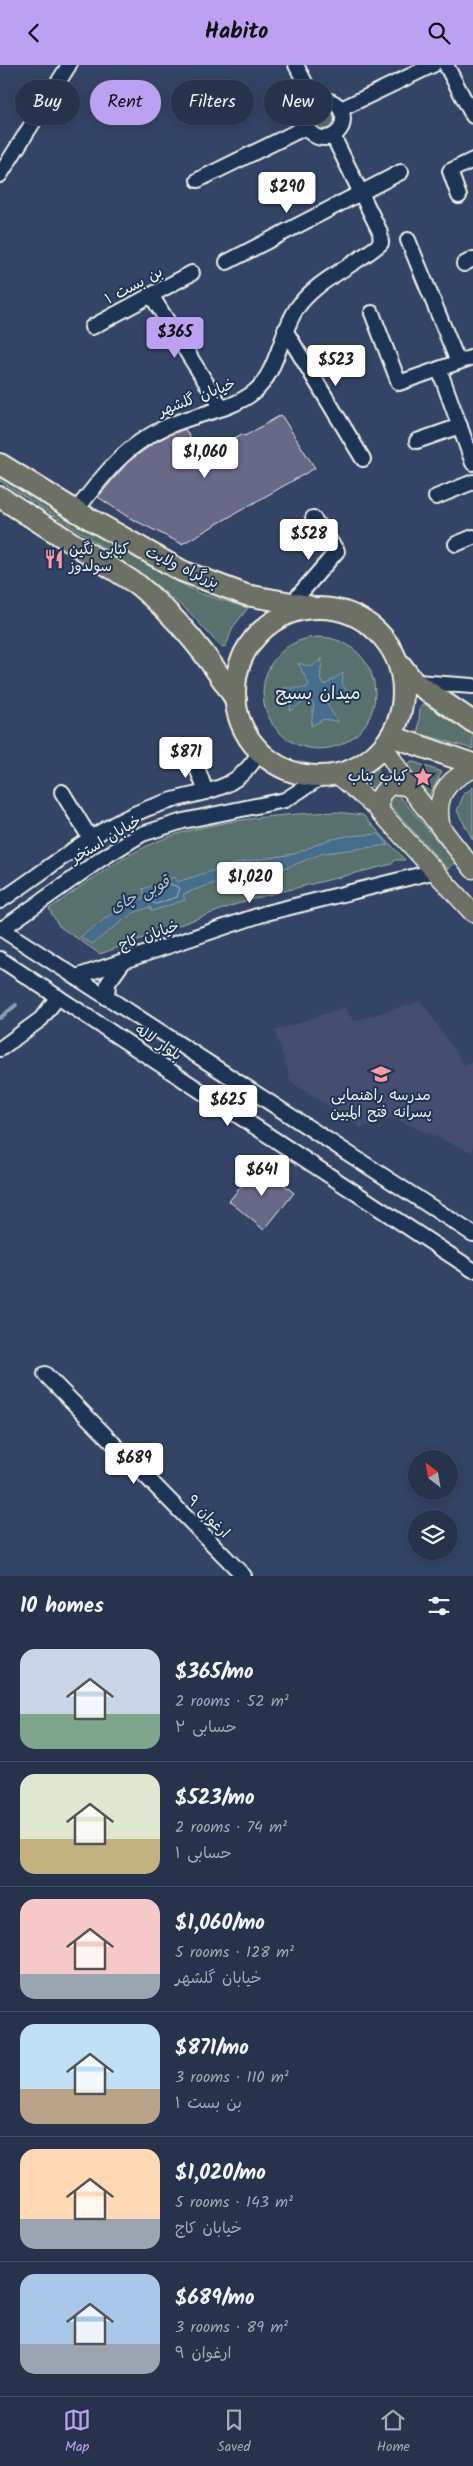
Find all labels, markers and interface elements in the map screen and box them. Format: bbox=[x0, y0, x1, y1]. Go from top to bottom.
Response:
text: Habito bbox=[205, 15, 268, 50]
icon: back bbox=[20, 19, 48, 47]
icon: search bbox=[425, 19, 453, 47]
chip: Buy bbox=[15, 80, 80, 125]
chip: Rent bbox=[90, 80, 161, 125]
chip: Filters bbox=[171, 80, 254, 125]
chip: New bbox=[264, 80, 332, 125]
pin: $290 bbox=[257, 171, 317, 214]
text: $290 bbox=[269, 175, 305, 200]
street label: بن بست ۱ bbox=[101, 261, 167, 311]
pin: $365 bbox=[145, 317, 205, 359]
text: $365 bbox=[158, 320, 193, 345]
pin: $523 bbox=[306, 345, 366, 387]
text: $523 bbox=[318, 348, 354, 373]
street label: خیابان گلشهر bbox=[154, 372, 239, 424]
pin: $1,060 bbox=[164, 437, 246, 479]
text: $1,060 bbox=[183, 440, 227, 465]
pin: $528 bbox=[279, 519, 339, 561]
text: $528 bbox=[291, 522, 327, 547]
place label: کبابی نگین سولدوز bbox=[68, 538, 129, 579]
street label: بزرگراه ولایت bbox=[141, 540, 223, 596]
restaurant icon: کبابی نگین سولدوز bbox=[43, 548, 65, 570]
district label: میدان بسیج bbox=[276, 680, 360, 709]
pin: $871 bbox=[156, 737, 216, 779]
text: $871 bbox=[170, 740, 202, 765]
place label: کباب بناب bbox=[348, 765, 408, 789]
place icon: کباب بناب bbox=[412, 766, 434, 788]
street label: خیابان استخر bbox=[64, 809, 146, 872]
pin: $1,020 bbox=[209, 861, 291, 904]
text: $1,020 bbox=[228, 865, 272, 890]
water label: قوبی چای bbox=[106, 869, 175, 920]
street label: خیابان کاج bbox=[115, 914, 183, 958]
street label: بلوار لاله bbox=[130, 1018, 186, 1068]
school or university icon: مدرسه راهنمایی پسرانه فتح المبین bbox=[370, 1063, 392, 1085]
place label: مدرسه راهنمایی پسرانه فتح المبین bbox=[330, 1084, 432, 1125]
pin: $625 bbox=[198, 1085, 258, 1127]
text: $625 bbox=[210, 1088, 246, 1113]
pin: $641 bbox=[232, 1155, 292, 1197]
text: $641 bbox=[246, 1158, 278, 1183]
pin: $689 bbox=[104, 1443, 164, 1485]
text: $689 bbox=[116, 1446, 152, 1471]
north arrow bbox=[408, 1450, 458, 1500]
map controls bbox=[408, 1450, 458, 1560]
street label: ارغوان ۹ bbox=[181, 1490, 235, 1544]
button: layers bbox=[408, 1510, 458, 1560]
text: 10 homes bbox=[20, 1590, 104, 1623]
icon: filters bbox=[425, 1592, 453, 1620]
text: $365/mo bbox=[175, 1656, 254, 1689]
icon: home bbox=[60, 1669, 120, 1729]
text: 2 rooms · 52 m² bbox=[175, 1689, 289, 1714]
text: حسابی ۲ bbox=[175, 1715, 237, 1740]
text: $523/mo bbox=[175, 1782, 255, 1815]
icon: home bbox=[60, 1794, 120, 1854]
text: 2 rooms · 74 m² bbox=[175, 1815, 287, 1840]
text: حسابی ۱ bbox=[175, 1841, 232, 1866]
text: $1,060/mo bbox=[175, 1907, 265, 1940]
icon: home bbox=[60, 1919, 120, 1979]
text: 5 rooms · 128 m² bbox=[175, 1940, 294, 1965]
text: خیابان گلشهر bbox=[175, 1966, 262, 1991]
text: $871/mo bbox=[175, 2032, 249, 2065]
icon: home bbox=[60, 2044, 120, 2104]
text: 3 rooms · 110 m² bbox=[175, 2065, 289, 2090]
text: بن بست ۱ bbox=[175, 2091, 242, 2116]
text: $1,020/mo bbox=[175, 2157, 266, 2190]
icon: home bbox=[60, 2169, 120, 2229]
text: 5 rooms · 143 m² bbox=[175, 2190, 293, 2215]
text: خیابان کاج bbox=[175, 2216, 242, 2241]
text: $689/mo bbox=[175, 2282, 255, 2315]
icon: home bbox=[60, 2294, 120, 2354]
text: 3 rooms · 89 m² bbox=[175, 2315, 288, 2340]
text: ارغوان ۹ bbox=[175, 2341, 232, 2366]
tab: Map bbox=[63, 2406, 91, 2458]
tab: Saved bbox=[217, 2406, 251, 2458]
tab: Home bbox=[377, 2406, 410, 2458]

